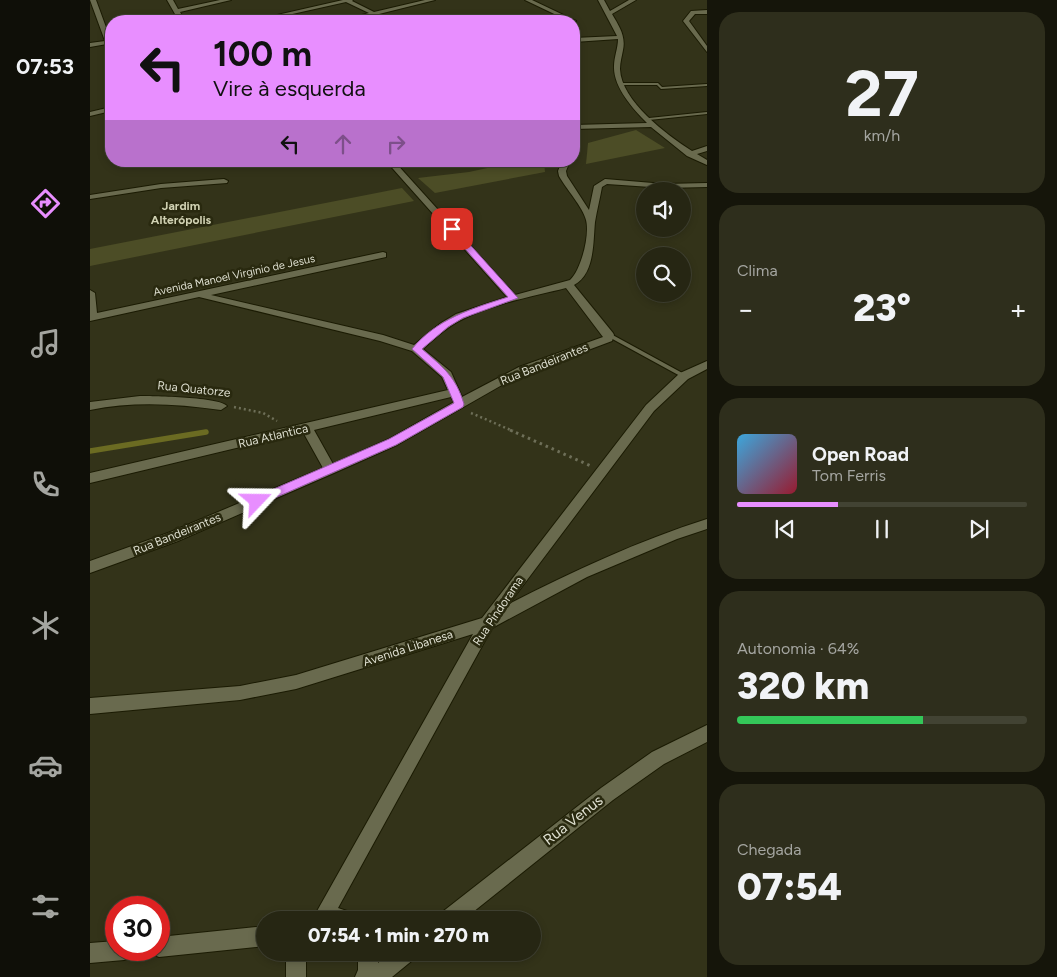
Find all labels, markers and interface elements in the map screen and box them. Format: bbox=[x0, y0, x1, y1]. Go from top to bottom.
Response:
text: 100 m bbox=[213, 33, 312, 75]
icon: left bbox=[130, 35, 195, 100]
text: 07:53 bbox=[16, 53, 74, 80]
text: 27 bbox=[845, 54, 919, 132]
text: Vire à esquerda bbox=[213, 75, 366, 102]
text: km/h bbox=[864, 126, 900, 145]
icon: left bbox=[276, 130, 304, 158]
icon: ahead bbox=[329, 130, 357, 158]
icon: right bbox=[382, 130, 410, 158]
map controls bbox=[636, 182, 691, 302]
button: sound bbox=[636, 182, 691, 237]
icon: directions bbox=[28, 186, 63, 221]
district label: Jardim Alterópolis bbox=[151, 199, 212, 227]
pin bbox=[431, 208, 473, 250]
icon: arrive bbox=[438, 215, 466, 243]
button: search bbox=[636, 247, 691, 302]
street label: Avenida Manoel Virginio de Jesus bbox=[152, 252, 316, 299]
text: Clima bbox=[737, 261, 778, 280]
text: 23° bbox=[853, 285, 911, 331]
text: − bbox=[737, 292, 754, 326]
text: + bbox=[1010, 292, 1027, 326]
icon: music bbox=[28, 326, 63, 361]
street label: Rua Bandeirantes bbox=[498, 340, 590, 388]
street label: Rua Quatorze bbox=[157, 378, 232, 400]
street label: Rua Atlantica bbox=[237, 421, 309, 451]
text: Open Road bbox=[812, 443, 909, 466]
text: Tom Ferris bbox=[812, 466, 886, 485]
icon: phone bbox=[28, 467, 63, 502]
position arrow bbox=[230, 474, 282, 526]
street label: Rua Bandeirantes bbox=[131, 510, 223, 558]
icon: previous bbox=[771, 515, 799, 543]
icon: pause bbox=[868, 515, 896, 543]
icon: next bbox=[965, 515, 993, 543]
street label: Rua Pindorama bbox=[470, 574, 526, 648]
icon: climate bbox=[28, 608, 63, 643]
street label: Avenida Libanesa bbox=[361, 627, 455, 669]
text: Autonomia · 64% bbox=[737, 639, 859, 658]
text: 320 km bbox=[737, 663, 869, 709]
icon: car bbox=[28, 748, 63, 783]
street label: Rua Venus bbox=[540, 791, 606, 849]
text: Chegada bbox=[737, 840, 801, 859]
text: 07:54 bbox=[737, 864, 842, 910]
icon: filters bbox=[28, 889, 63, 924]
speed limit sign: 30 bbox=[105, 896, 170, 961]
text: 07:54 · 1 min · 270 m bbox=[308, 924, 489, 947]

